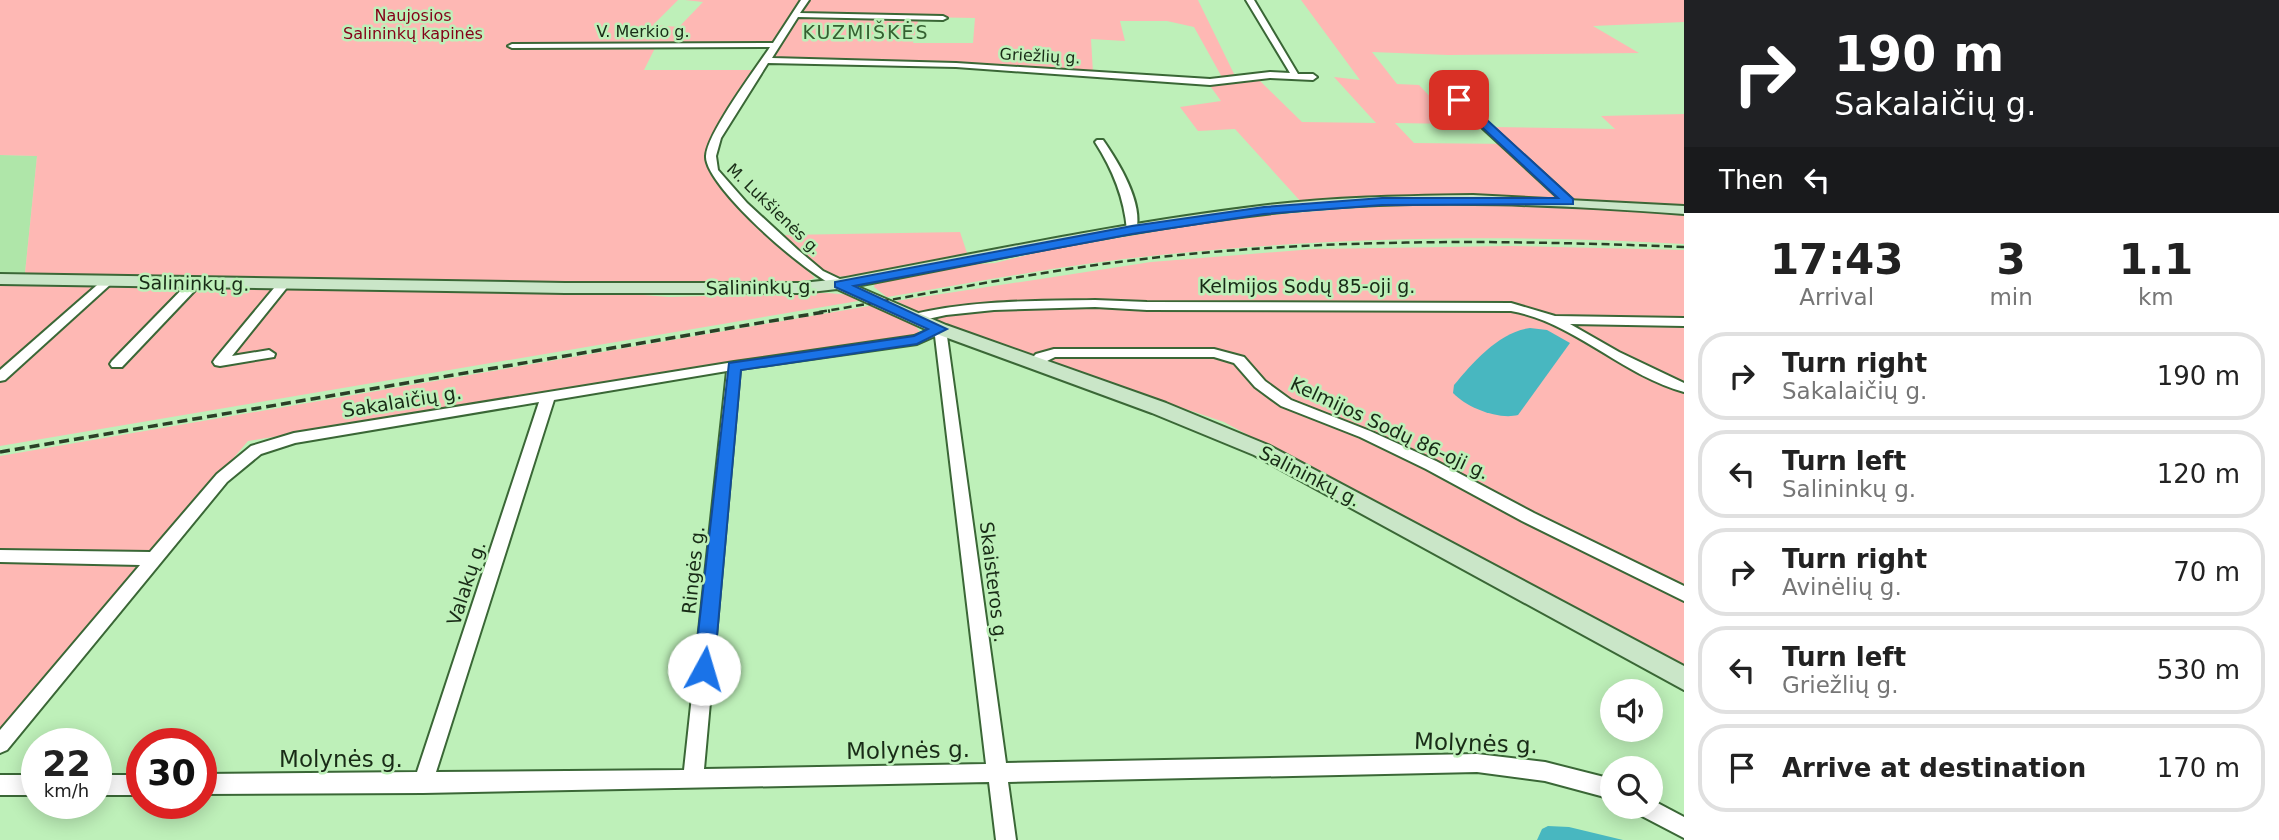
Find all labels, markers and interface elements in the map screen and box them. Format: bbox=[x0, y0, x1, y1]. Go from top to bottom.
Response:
park label: Naujosios Salininkų kapinės bbox=[343, 6, 483, 43]
district label: KUZMIŠKĖS bbox=[802, 20, 930, 43]
street label: V. Merkio g. bbox=[596, 22, 690, 41]
text: 190 m bbox=[1834, 26, 2004, 83]
icon: right bbox=[1719, 28, 1810, 119]
street label: Griežlių g. bbox=[999, 44, 1081, 68]
pin bbox=[1429, 70, 1489, 130]
icon: arrive bbox=[1440, 81, 1478, 119]
text: Sakalaičių g. bbox=[1834, 85, 2036, 123]
street label: M. Lukšienės g. bbox=[723, 159, 825, 259]
icon: left bbox=[1798, 161, 1836, 199]
text: Then bbox=[1719, 165, 1784, 195]
text: 17:43 bbox=[1770, 235, 1904, 284]
text: 3 bbox=[1997, 235, 2026, 284]
text: 1.1 bbox=[2119, 235, 2193, 284]
street label: Salininkų g. bbox=[138, 271, 250, 295]
street label: Salininkų g. bbox=[705, 275, 817, 299]
street label: Kelmijos Sodų 85-oji g. bbox=[1199, 275, 1415, 297]
text: Arrival bbox=[1799, 284, 1874, 310]
text: min bbox=[1989, 284, 2033, 310]
text: km bbox=[2138, 284, 2174, 310]
text: Turn right bbox=[1782, 348, 1927, 378]
icon: right bbox=[1723, 357, 1761, 395]
text: 190 m bbox=[2157, 361, 2240, 391]
street label: Kelmijos Sodų 86-oji g. bbox=[1287, 372, 1493, 484]
text: Sakalaičių g. bbox=[1782, 378, 1927, 404]
street label: Sakalaičių g. bbox=[341, 381, 463, 421]
street label: Salininkų g. bbox=[1256, 441, 1364, 511]
text: Turn left bbox=[1782, 446, 1906, 476]
icon: left bbox=[1723, 455, 1761, 493]
text: 120 m bbox=[2157, 459, 2240, 489]
text: Salininkų g. bbox=[1782, 476, 1916, 502]
street label: Skaisteros g. bbox=[976, 520, 1012, 644]
street label: Ringės g. bbox=[677, 525, 709, 615]
street label: Valakų g. bbox=[442, 538, 490, 628]
text: Turn right bbox=[1782, 544, 1927, 574]
icon: right bbox=[1723, 553, 1761, 591]
text: 70 m bbox=[2173, 557, 2240, 587]
text: Avinėlių g. bbox=[1782, 574, 1902, 600]
position arrow bbox=[667, 632, 741, 706]
text: Turn left bbox=[1782, 642, 1906, 672]
icon: left bbox=[1723, 651, 1761, 689]
text: 530 m bbox=[2157, 655, 2240, 685]
text: Griežlių g. bbox=[1782, 672, 1898, 698]
map controls bbox=[1600, 679, 1663, 819]
button: sound bbox=[1600, 679, 1663, 742]
speed limit sign: 30 bbox=[126, 728, 217, 819]
street label: Molynės g. bbox=[1414, 728, 1538, 758]
street label: Molynės g. bbox=[846, 736, 970, 764]
text: 22 bbox=[42, 744, 91, 784]
street label: Molynės g. bbox=[279, 746, 403, 772]
icon: arrive bbox=[1723, 749, 1761, 787]
text: Arrive at destination bbox=[1782, 753, 2086, 783]
text: 170 m bbox=[2157, 753, 2240, 783]
button: search bbox=[1600, 756, 1663, 819]
text: km/h bbox=[44, 780, 89, 801]

